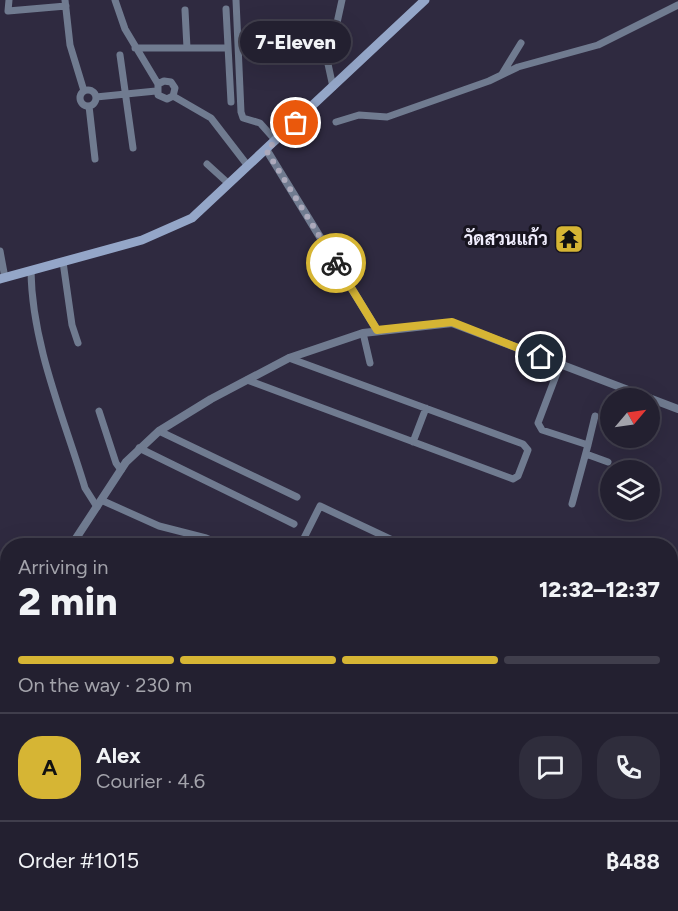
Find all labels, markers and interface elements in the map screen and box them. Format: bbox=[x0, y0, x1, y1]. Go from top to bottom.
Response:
callout: 7-Eleven bbox=[240, 21, 352, 63]
text: 7-Eleven bbox=[255, 30, 336, 54]
pin bbox=[270, 97, 321, 148]
icon: bag bbox=[279, 106, 312, 139]
temple icon: วัดสวนแก้ว bbox=[553, 223, 585, 255]
place label: วัดสวนแก้ว bbox=[464, 227, 548, 250]
courier bbox=[306, 233, 366, 293]
icon: bike bbox=[320, 247, 353, 280]
pin bbox=[515, 331, 566, 382]
icon: home bbox=[524, 340, 557, 373]
north arrow bbox=[600, 388, 660, 448]
map controls bbox=[600, 388, 660, 520]
button: layers bbox=[600, 460, 660, 520]
text: Arriving in bbox=[18, 555, 108, 579]
text: 12:32–12:37 bbox=[539, 576, 660, 603]
text: 2 min bbox=[18, 578, 118, 625]
text: On the way · 230 m bbox=[18, 673, 192, 697]
button: chat bbox=[519, 736, 582, 799]
button: phone bbox=[597, 736, 660, 799]
text: Alex bbox=[96, 742, 141, 769]
text: A bbox=[42, 754, 57, 781]
text: Courier · 4.6 bbox=[96, 769, 205, 793]
text: Order #1015 bbox=[18, 847, 139, 874]
text: ฿488 bbox=[606, 848, 660, 875]

